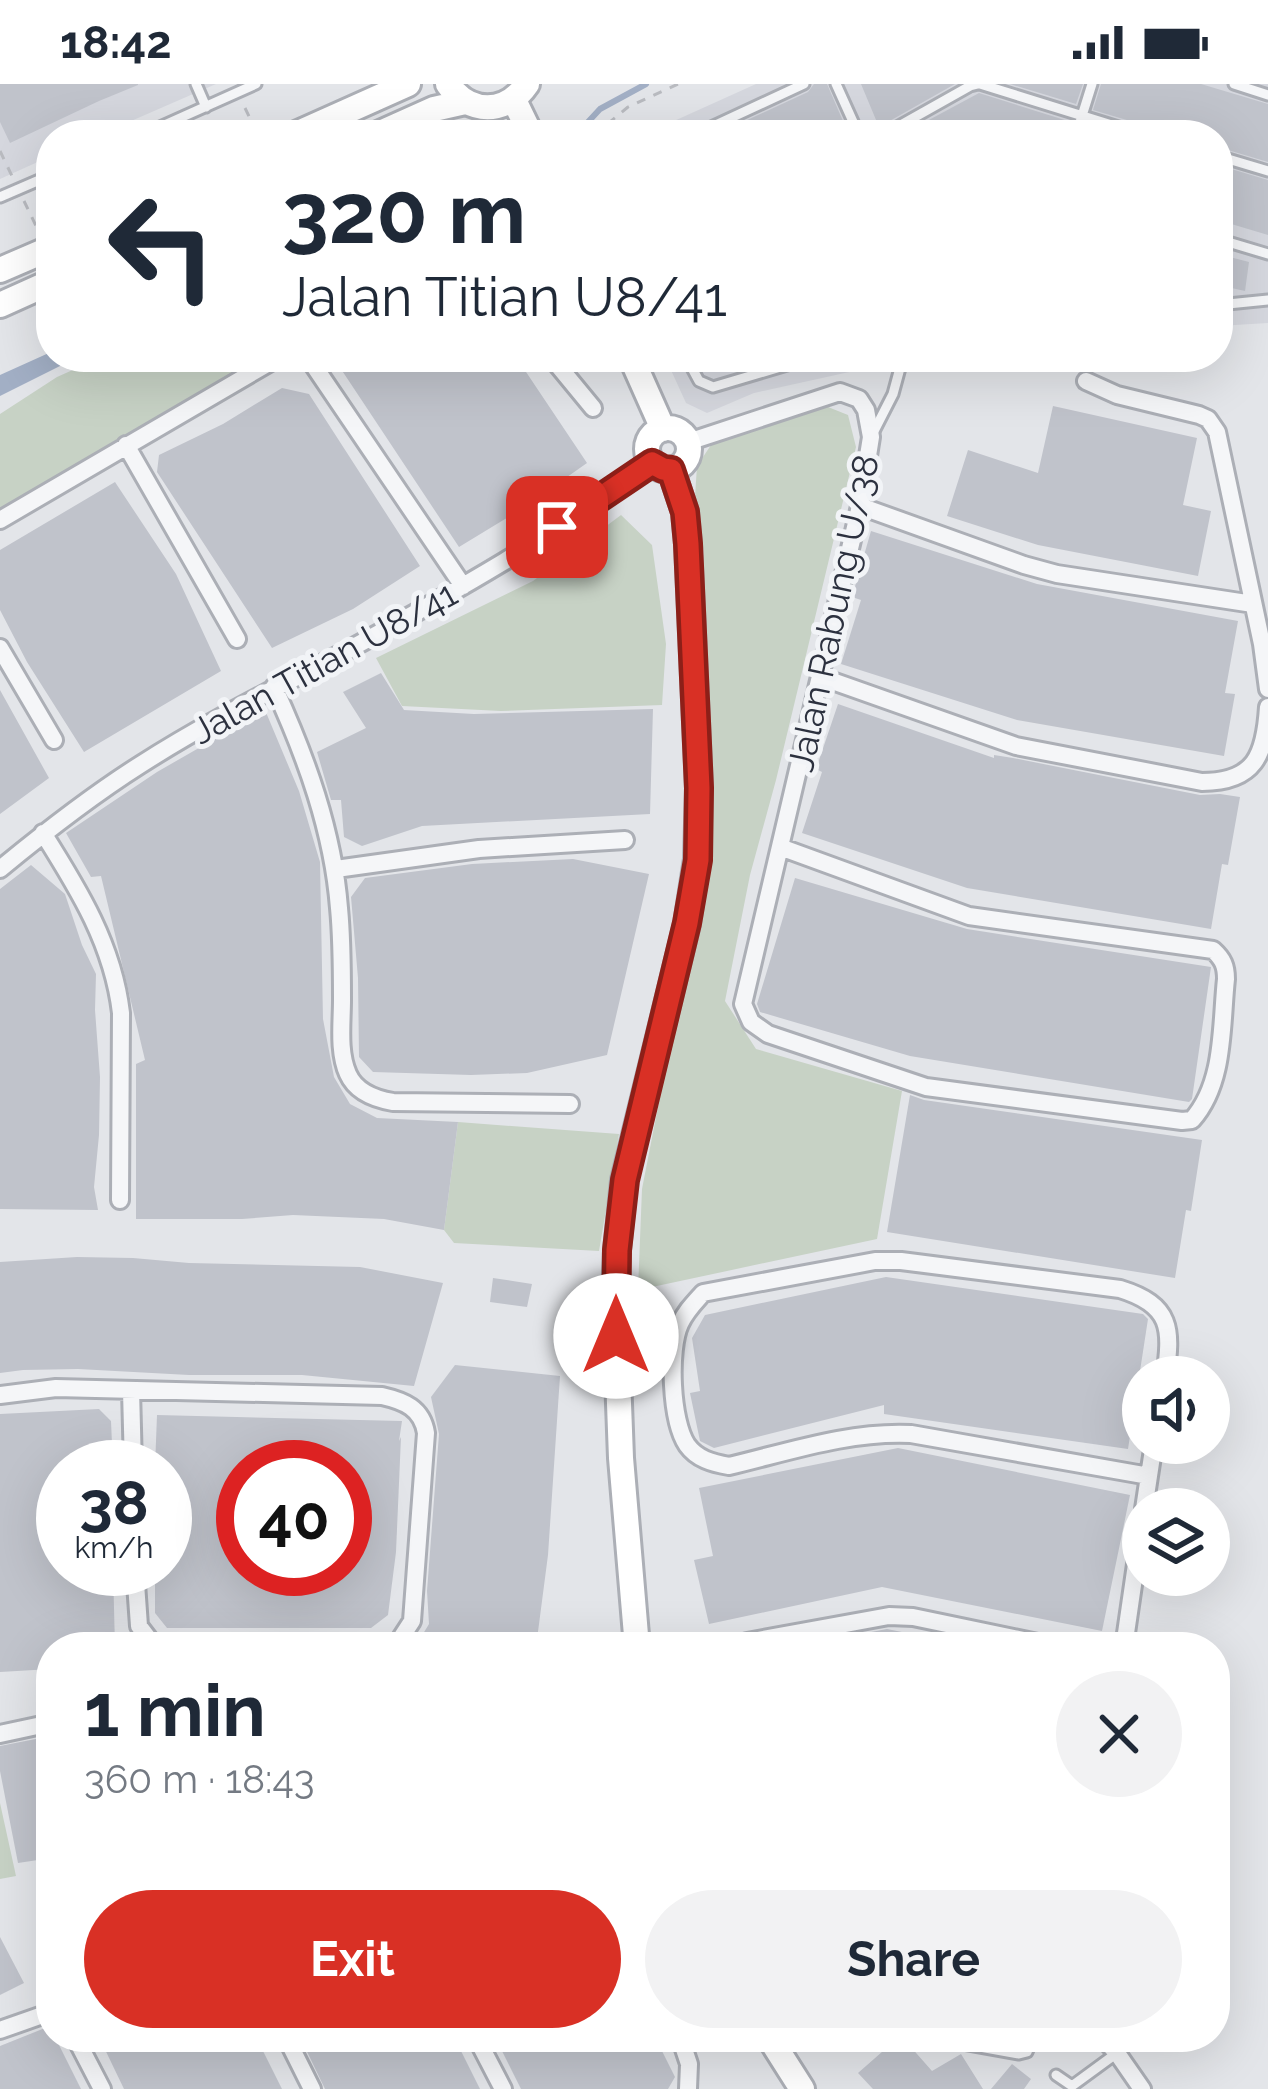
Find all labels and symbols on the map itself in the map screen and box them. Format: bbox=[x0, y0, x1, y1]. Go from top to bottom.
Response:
street label: Jalan Rabung U/38 bbox=[779, 451, 887, 775]
pin bbox=[506, 476, 608, 578]
street label: Jalan Titian U8/41 bbox=[184, 572, 464, 752]
position arrow bbox=[553, 1273, 679, 1399]
speed limit sign: 40 bbox=[216, 1440, 372, 1596]

